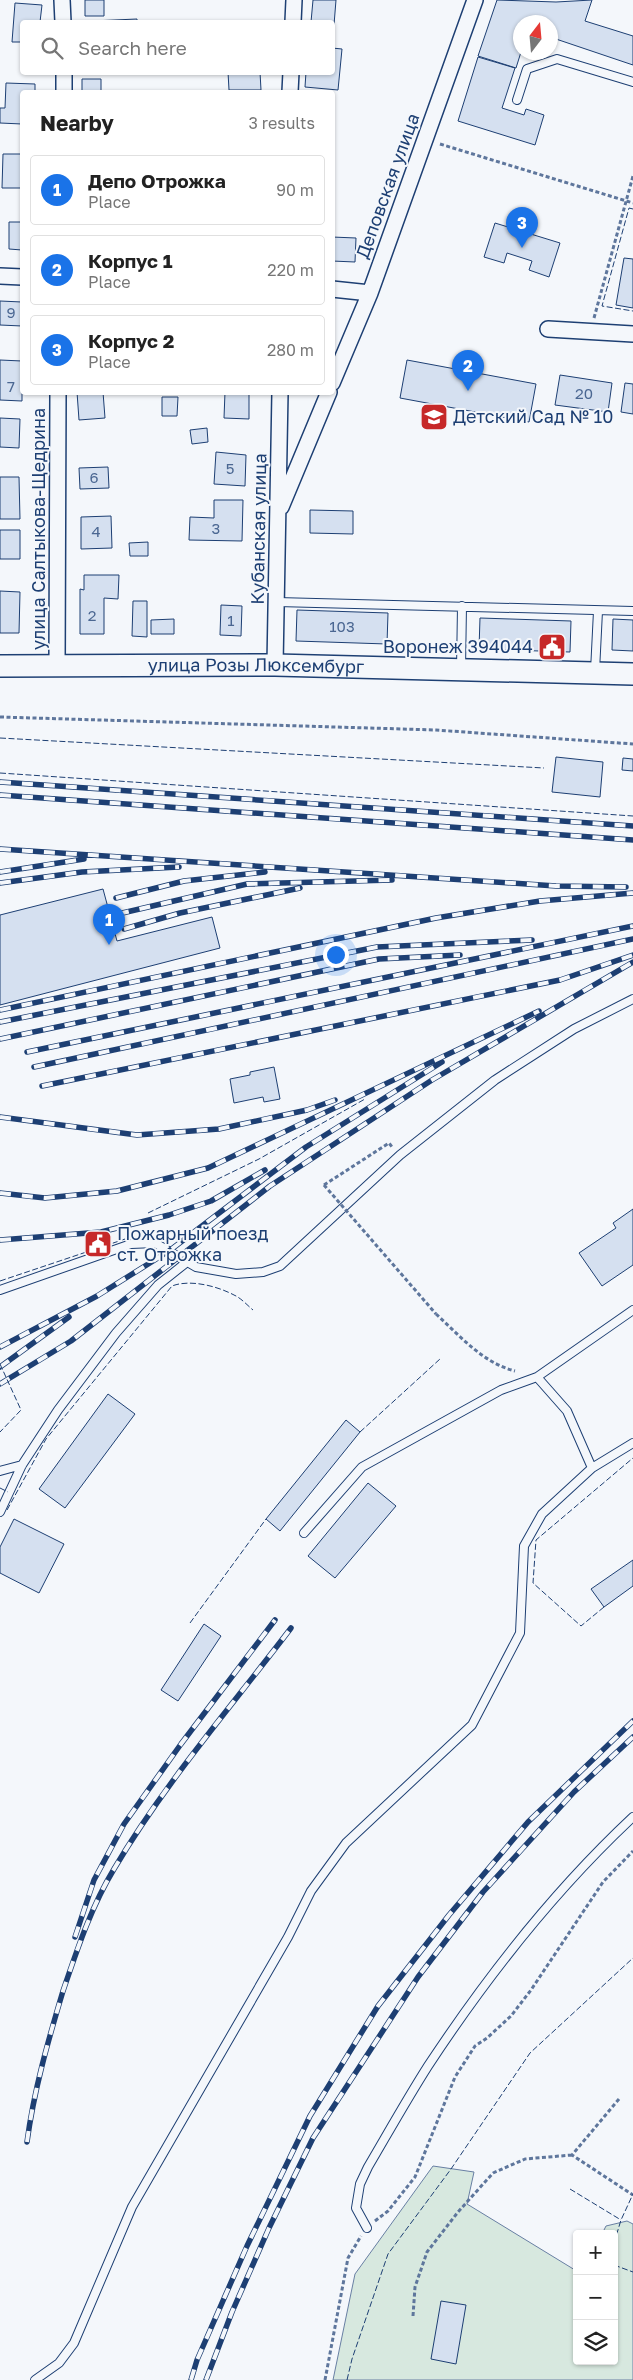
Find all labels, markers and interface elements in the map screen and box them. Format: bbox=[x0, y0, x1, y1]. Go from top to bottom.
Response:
north arrow bbox=[513, 15, 558, 60]
search box bbox=[20, 20, 335, 75]
icon: search bbox=[38, 34, 66, 62]
text: Search here bbox=[78, 36, 187, 59]
text: Nearby bbox=[40, 110, 114, 136]
street label: Деповская улица bbox=[351, 110, 424, 261]
text: 3 results bbox=[248, 113, 315, 133]
text: Депо Отрожка bbox=[88, 169, 226, 192]
text: 1 bbox=[53, 180, 61, 200]
text: 90 m bbox=[276, 180, 314, 200]
text: Place bbox=[88, 192, 131, 212]
pin: 3 bbox=[506, 207, 538, 248]
text: Корпус 1 bbox=[88, 249, 173, 272]
text: 2 bbox=[52, 260, 62, 280]
text: 220 m bbox=[267, 260, 314, 280]
text: Place bbox=[88, 272, 131, 292]
house number: 9 bbox=[6, 303, 16, 321]
text: Корпус 2 bbox=[88, 329, 174, 352]
text: 3 bbox=[52, 340, 62, 360]
text: 280 m bbox=[267, 340, 314, 360]
pin: 2 bbox=[452, 350, 484, 391]
text: Place bbox=[88, 352, 131, 372]
house number: 7 bbox=[7, 377, 15, 395]
house number: 20 bbox=[575, 384, 593, 402]
school or university icon: Детский Сад № 10 bbox=[419, 402, 449, 432]
place label: Детский Сад № 10 bbox=[453, 405, 613, 427]
street label: улица Салтыкова-Щедрина bbox=[27, 408, 49, 650]
street label: Кубанская улица bbox=[246, 453, 270, 605]
house number: 5 bbox=[226, 459, 234, 477]
house number: 6 bbox=[89, 468, 99, 486]
house number: 3 bbox=[212, 519, 220, 537]
house number: 4 bbox=[91, 522, 101, 540]
house number: 2 bbox=[88, 606, 96, 624]
house number: 1 bbox=[227, 611, 235, 629]
house number: 103 bbox=[329, 617, 355, 635]
public building icon: Воронеж 394044 bbox=[537, 632, 567, 662]
place label: Воронеж 394044 bbox=[383, 635, 533, 657]
street label: улица Розы Люксембург bbox=[148, 653, 365, 677]
pin: 1 bbox=[93, 904, 125, 945]
your location bbox=[323, 942, 349, 968]
place label: Пожарный поезд ст. Отрожка bbox=[117, 1222, 268, 1265]
public building icon: Пожарный поезд ст. Отрожка bbox=[83, 1229, 113, 1259]
map controls bbox=[573, 2230, 618, 2365]
button: + bbox=[573, 2230, 618, 2275]
button: − bbox=[573, 2275, 618, 2320]
button: layers bbox=[573, 2320, 618, 2365]

